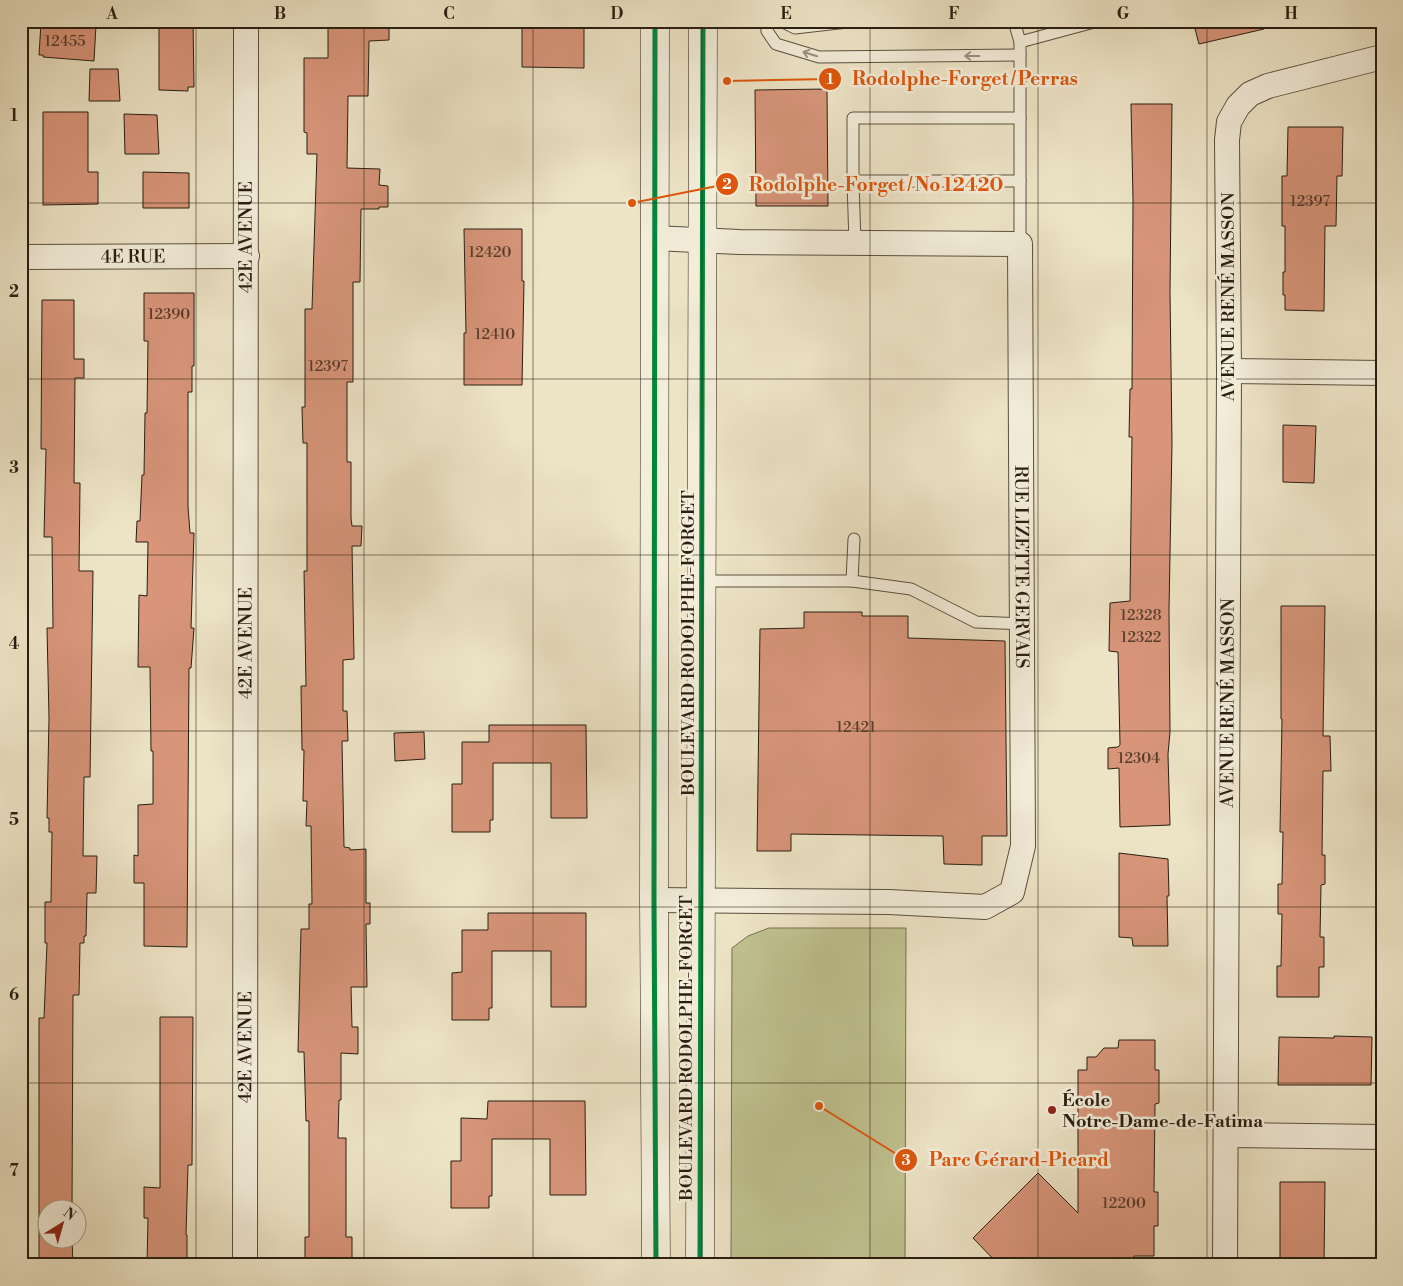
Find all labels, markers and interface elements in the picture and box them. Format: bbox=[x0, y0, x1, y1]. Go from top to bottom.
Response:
text: A bbox=[105, 4, 118, 24]
text: B bbox=[274, 4, 286, 24]
text: C bbox=[443, 4, 455, 24]
text: D bbox=[611, 4, 624, 24]
text: E bbox=[780, 4, 792, 24]
text: F bbox=[948, 4, 960, 24]
text: G bbox=[1117, 4, 1130, 24]
text: H bbox=[1284, 4, 1298, 24]
house number: 12455 bbox=[45, 32, 85, 51]
one-way arrow bbox=[802, 48, 818, 58]
one-way arrow bbox=[964, 51, 980, 61]
callout: Rodolphe-Forget / Perras bbox=[817, 62, 1088, 96]
text: Rodolphe-Forget / Perras bbox=[852, 67, 1078, 91]
text: 1 bbox=[826, 70, 834, 89]
text: 1 bbox=[10, 106, 18, 126]
callout: Rodolphe-Forget / No 12420 bbox=[714, 167, 1014, 201]
text: Rodolphe-Forget / No 12420 bbox=[749, 173, 1003, 197]
text: 2 bbox=[722, 175, 732, 194]
street label: 42E AVENUE bbox=[235, 181, 258, 293]
street label: AVENUE RENÉ MASSON bbox=[1217, 192, 1240, 403]
house number: 12397 bbox=[1290, 192, 1331, 211]
house number: 12420 bbox=[469, 243, 511, 262]
street label: 4E RUE bbox=[101, 245, 165, 269]
text: 2 bbox=[9, 282, 19, 302]
house number: 12390 bbox=[148, 305, 190, 324]
house number: 12410 bbox=[475, 325, 515, 344]
house number: 12397 bbox=[308, 357, 349, 376]
text: 3 bbox=[9, 458, 19, 478]
street label: RUE LIZETTE GERVAIS bbox=[1009, 465, 1033, 669]
street label: BOULEVARD RODOLPHE-FORGET bbox=[677, 490, 700, 797]
street label: 42E AVENUE bbox=[234, 587, 258, 699]
street label: AVENUE RENÉ MASSON bbox=[1216, 598, 1240, 809]
house number: 12328 bbox=[1120, 606, 1162, 625]
house number: 12322 bbox=[1121, 628, 1161, 647]
text: 4 bbox=[9, 634, 20, 654]
house number: 12421 bbox=[836, 718, 876, 737]
house number: 12304 bbox=[1118, 749, 1160, 768]
text: 5 bbox=[9, 810, 19, 830]
street label: BOULEVARD RODOLPHE-FORGET bbox=[675, 895, 698, 1202]
text: 6 bbox=[9, 985, 19, 1005]
street label: 42E AVENUE bbox=[234, 991, 257, 1103]
place label: École Notre-Dame-de-Fatima bbox=[1062, 1089, 1263, 1133]
marker: École Notre-Dame-de-Fatima bbox=[1046, 1104, 1058, 1116]
callout: Parc Gérard-Picard bbox=[893, 1143, 1119, 1177]
text: Parc Gérard-Picard bbox=[929, 1148, 1109, 1172]
text: 3 bbox=[901, 1151, 911, 1170]
text: 7 bbox=[9, 1161, 19, 1181]
house number: 12200 bbox=[1102, 1194, 1146, 1213]
north arrow bbox=[38, 1198, 88, 1248]
text: N bbox=[59, 1204, 79, 1225]

